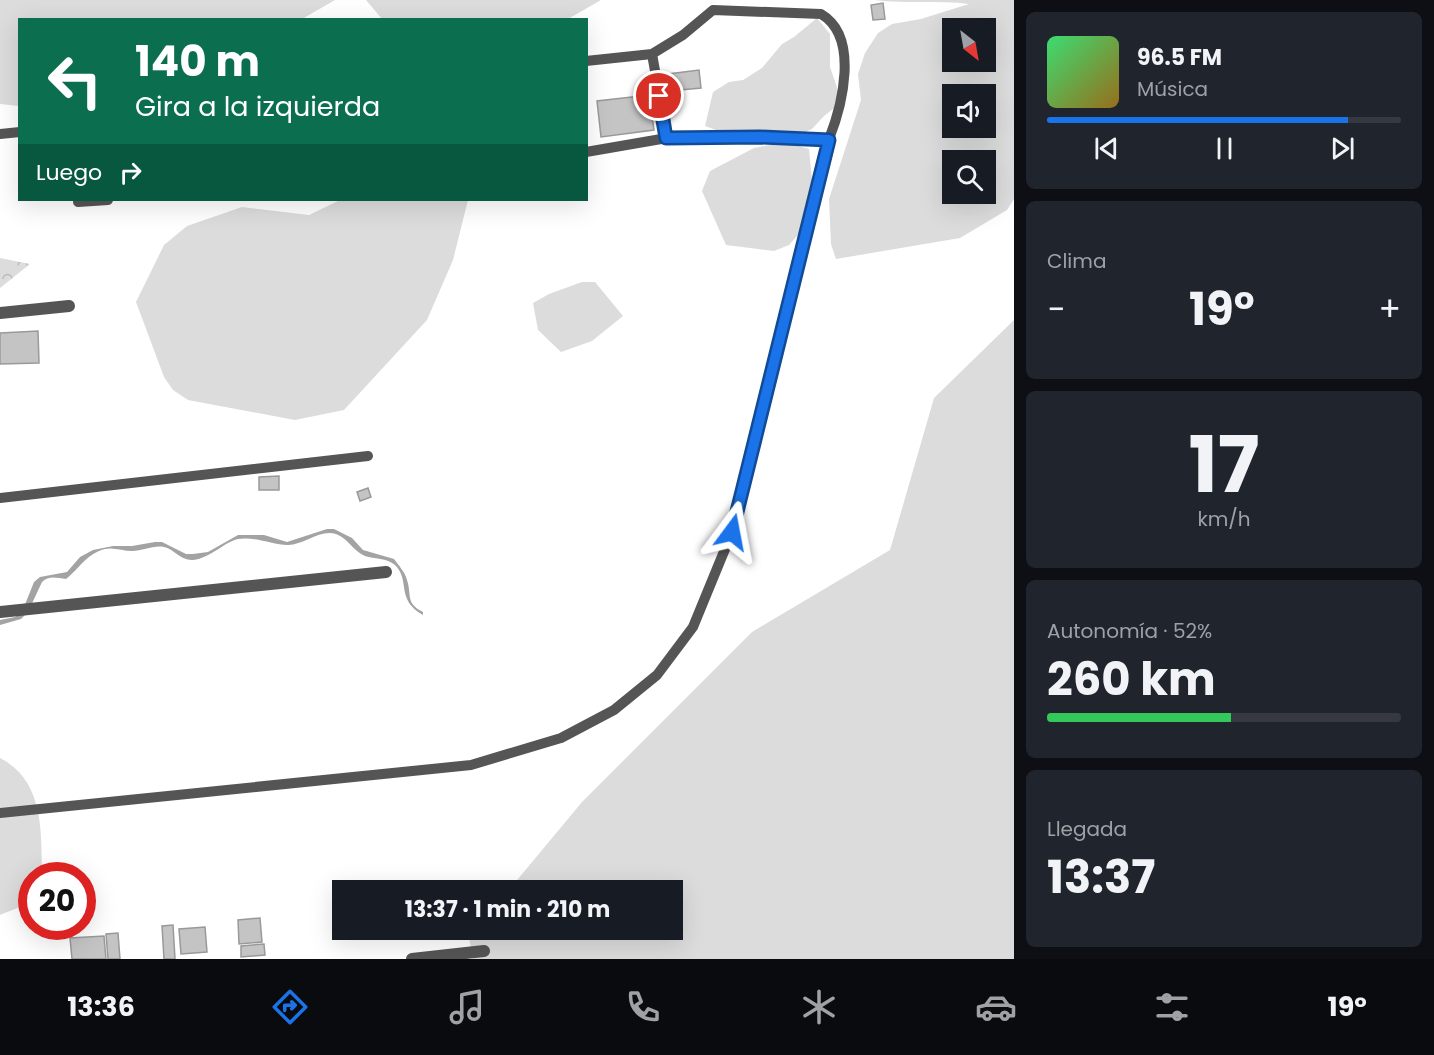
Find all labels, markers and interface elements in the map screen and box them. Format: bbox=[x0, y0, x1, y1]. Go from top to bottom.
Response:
north arrow bbox=[942, 18, 996, 72]
map controls bbox=[942, 18, 996, 204]
text: 140 m bbox=[135, 32, 260, 91]
icon: left bbox=[36, 42, 114, 120]
text: 96.5 FM bbox=[1137, 42, 1222, 73]
pin bbox=[633, 70, 684, 121]
text: Música bbox=[1137, 75, 1208, 103]
icon: arrive bbox=[642, 79, 675, 112]
button: sound bbox=[942, 84, 996, 138]
text: Gira a la izquierda bbox=[135, 88, 380, 125]
icon: previous bbox=[1090, 132, 1123, 165]
icon: pause bbox=[1208, 132, 1241, 165]
icon: next bbox=[1326, 132, 1359, 165]
button: search bbox=[942, 150, 996, 204]
icon: right bbox=[114, 156, 147, 189]
text: Luego bbox=[36, 157, 102, 188]
text: Clima bbox=[1047, 247, 1106, 275]
text: 19° bbox=[1189, 278, 1255, 341]
text: − bbox=[1047, 286, 1065, 333]
text: + bbox=[1378, 286, 1401, 333]
text: 17 bbox=[1188, 410, 1260, 519]
position arrow bbox=[700, 500, 764, 564]
text: km/h bbox=[1197, 505, 1251, 533]
text: Autonomía · 52% bbox=[1047, 617, 1212, 645]
text: 260 km bbox=[1047, 648, 1216, 711]
text: Llegada bbox=[1047, 815, 1127, 843]
text: 13:37 bbox=[1047, 846, 1155, 909]
speed limit sign: 20 bbox=[18, 862, 96, 940]
text: 13:37 · 1 min · 210 m bbox=[405, 894, 610, 925]
icon: directions bbox=[269, 986, 311, 1028]
icon: music bbox=[446, 986, 488, 1028]
icon: phone bbox=[622, 986, 664, 1028]
icon: climate bbox=[798, 986, 840, 1028]
icon: car bbox=[975, 986, 1017, 1028]
icon: filters bbox=[1151, 986, 1193, 1028]
text: 13:36 bbox=[67, 988, 135, 1025]
text: 19° bbox=[1328, 988, 1367, 1025]

